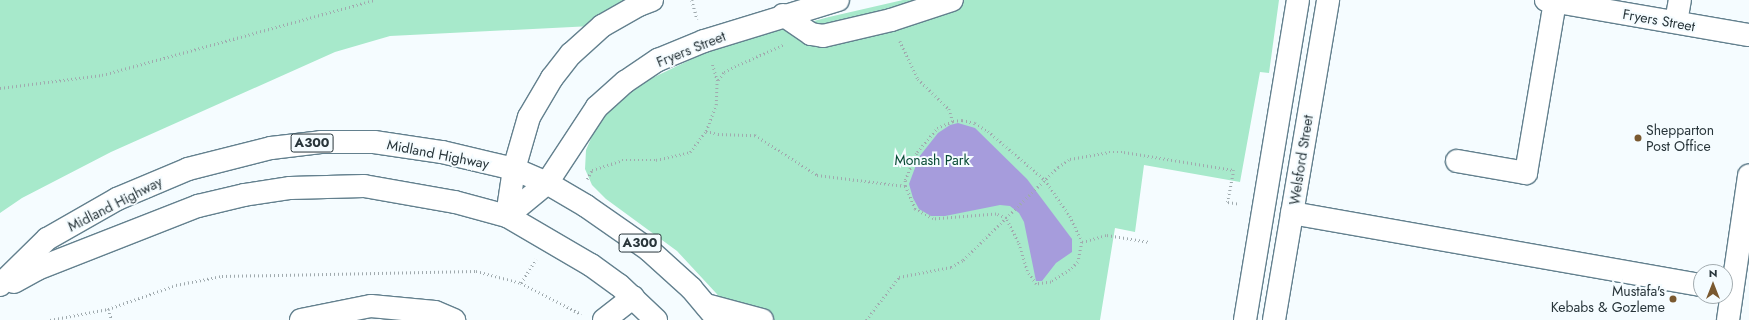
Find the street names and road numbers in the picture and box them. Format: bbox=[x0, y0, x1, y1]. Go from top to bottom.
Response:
street label: Fryers Street bbox=[1622, 5, 1696, 35]
street label: Fryers Street bbox=[654, 28, 728, 70]
street label: Welsford Street bbox=[1286, 114, 1316, 206]
road number: A300 bbox=[290, 132, 334, 154]
street label: Midland Highway bbox=[386, 136, 490, 172]
street label: Midland Highway bbox=[65, 173, 165, 235]
road number: A300 bbox=[618, 232, 662, 254]

